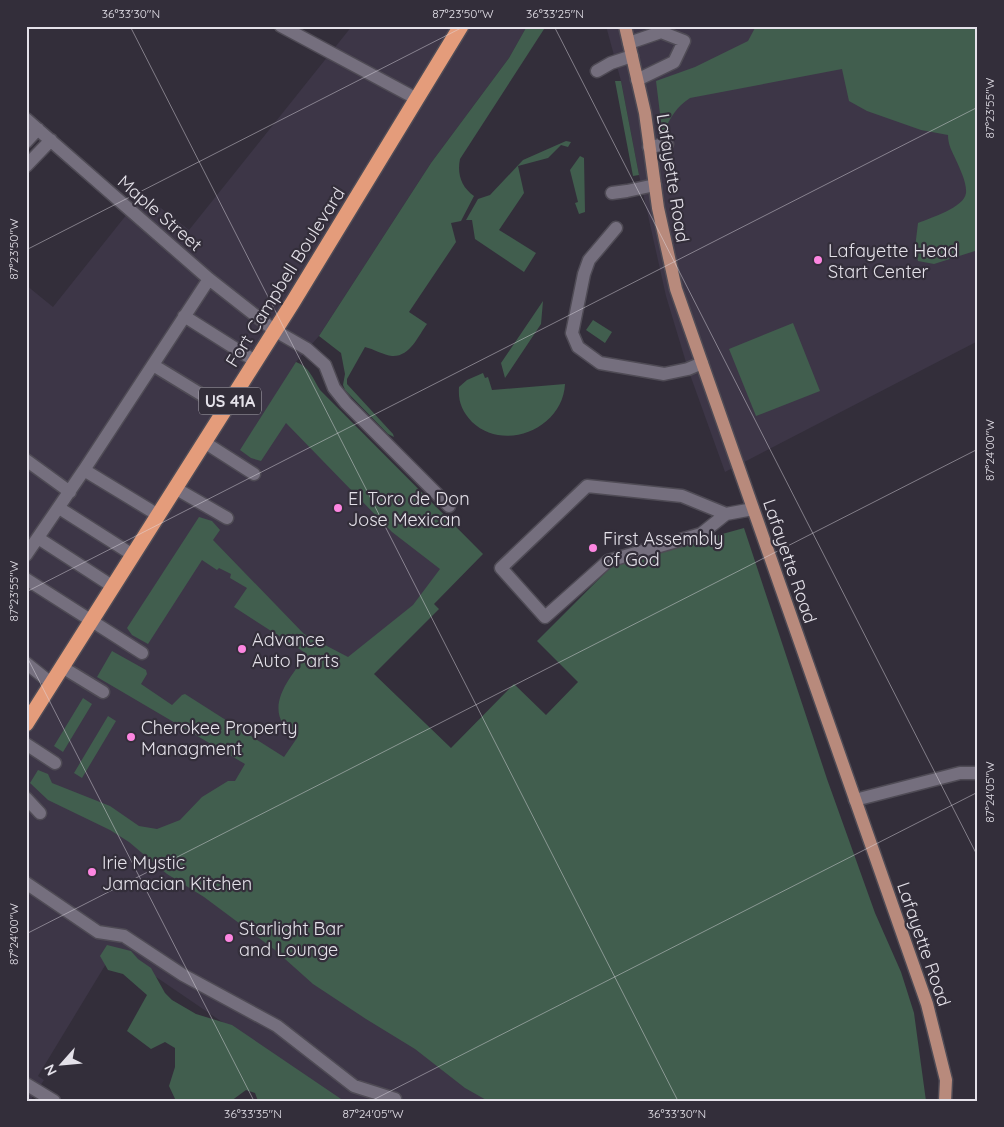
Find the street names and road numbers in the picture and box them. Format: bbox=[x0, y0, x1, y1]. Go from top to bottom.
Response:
street label: Lafayette Road bbox=[651, 112, 695, 244]
street label: Maple Street bbox=[113, 170, 207, 256]
street label: Fort Campbell Boulevard bbox=[220, 183, 350, 371]
road number: US 41A bbox=[199, 388, 261, 414]
street label: Lafayette Road bbox=[758, 496, 822, 626]
street label: Lafayette Road bbox=[892, 879, 956, 1009]

